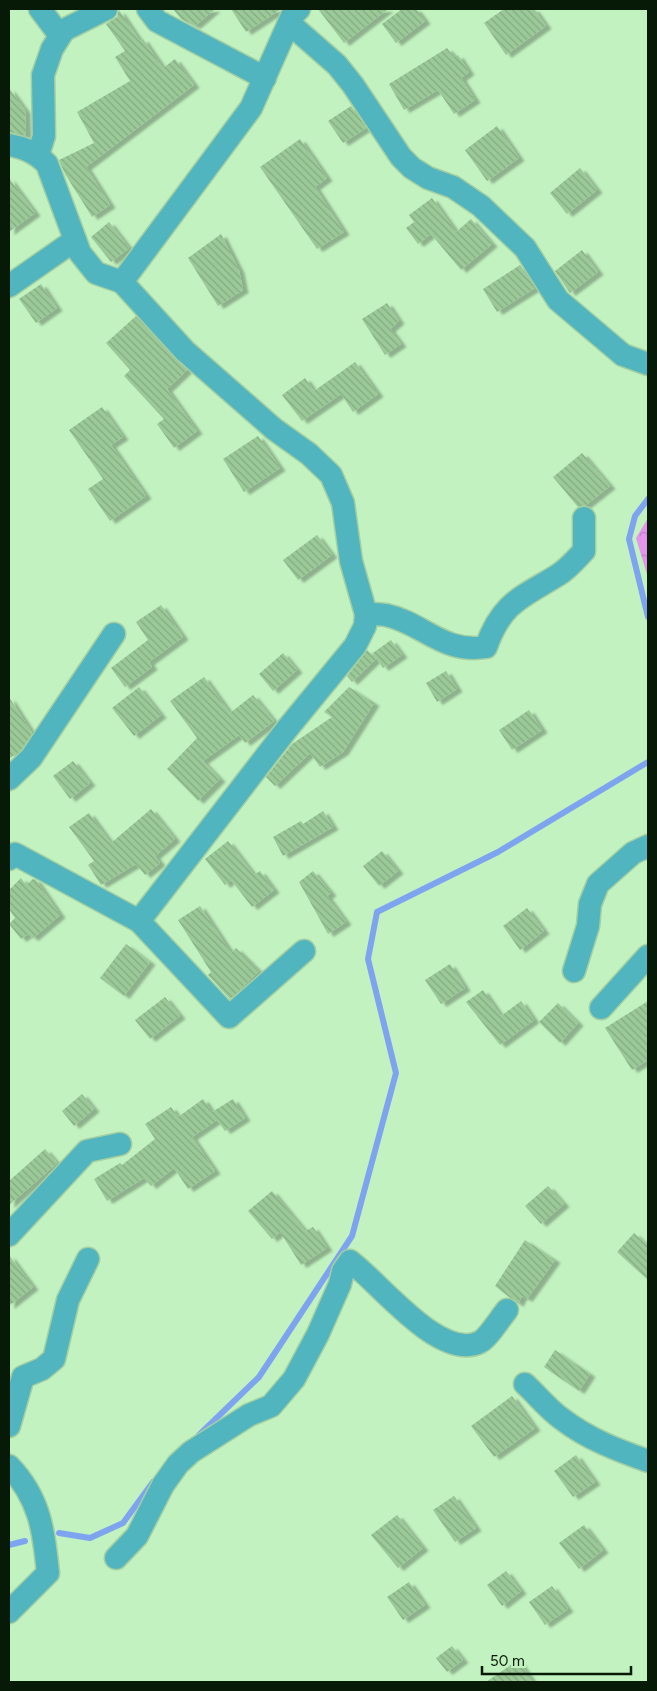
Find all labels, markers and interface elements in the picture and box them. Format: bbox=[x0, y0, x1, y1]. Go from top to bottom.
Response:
scale bar bbox=[482, 1644, 631, 1676]
text: 50 m bbox=[490, 1652, 525, 1670]

